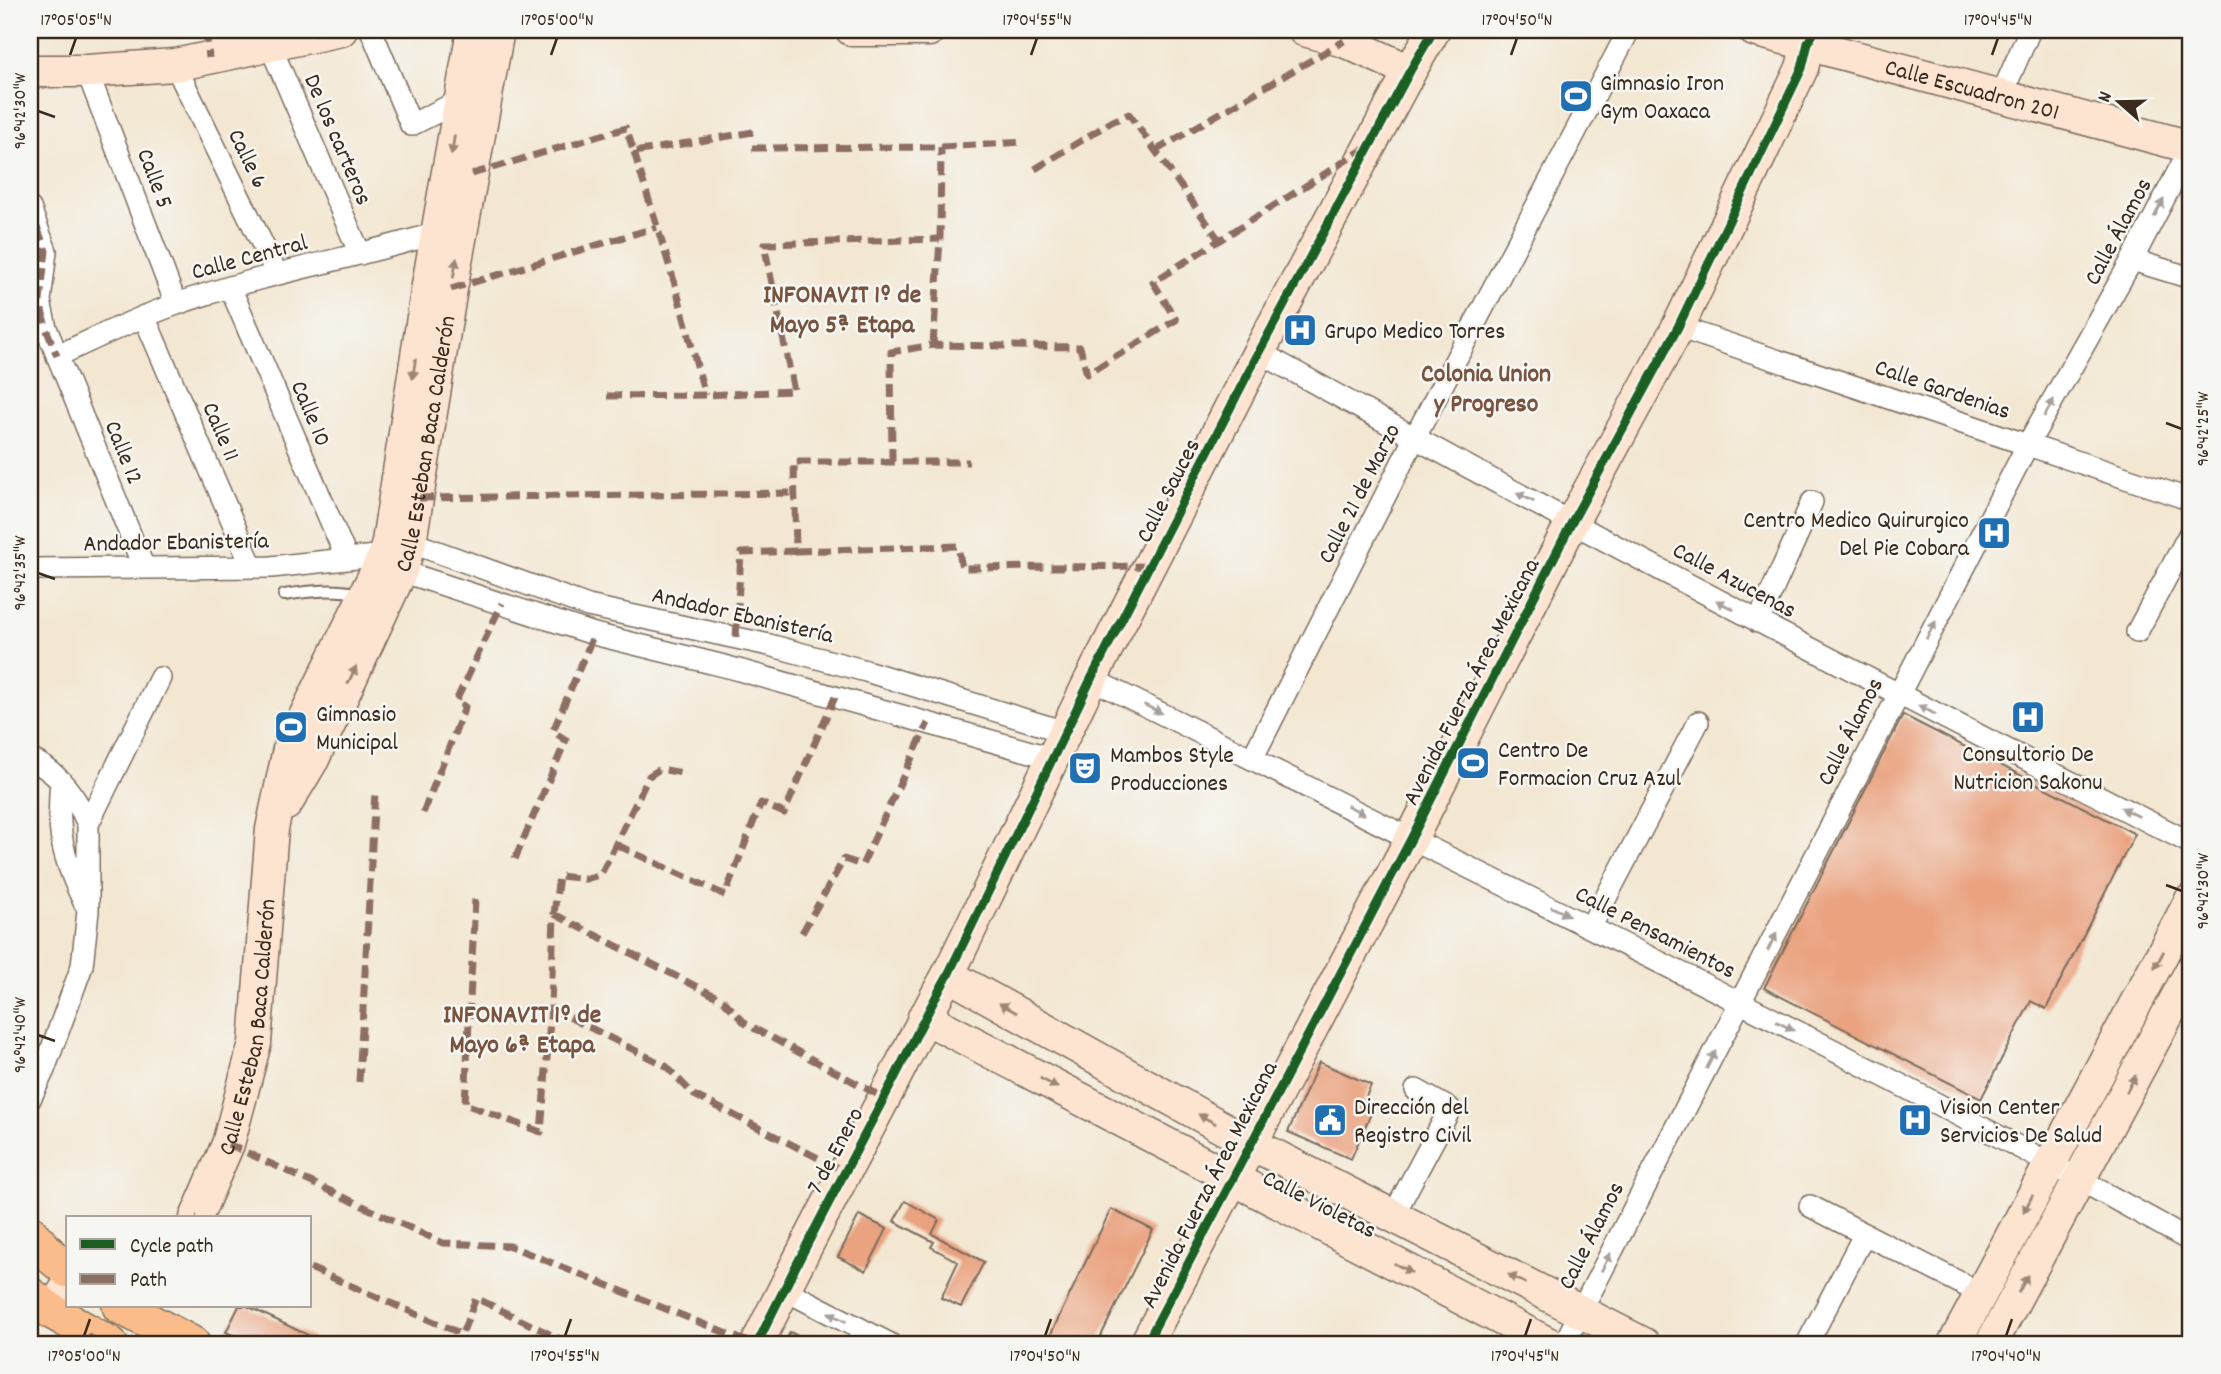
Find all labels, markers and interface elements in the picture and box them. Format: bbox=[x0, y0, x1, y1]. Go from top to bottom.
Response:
text: 17°05'05"N bbox=[40, 9, 112, 34]
text: 17°05'00"N bbox=[520, 9, 594, 34]
text: 17°04'55"N bbox=[1002, 9, 1072, 34]
text: 17°04'50"N bbox=[1482, 9, 1552, 34]
text: 17°04'45"N bbox=[1964, 9, 2032, 34]
street label: Calle Escuadron 201 bbox=[1881, 52, 2063, 131]
north arrow bbox=[2084, 66, 2154, 136]
place label: Gimnasio Iron Gym Oaxaca bbox=[1600, 68, 1724, 130]
street label: De los carteros bbox=[293, 69, 379, 211]
text: 96°42'30"W bbox=[9, 72, 34, 149]
sports icon: Gimnasio Iron Gym Oaxaca bbox=[1557, 77, 1595, 115]
text: N bbox=[2092, 88, 2121, 106]
street label: Calle 6 bbox=[217, 124, 275, 195]
one-way arrow bbox=[447, 134, 458, 156]
street label: Calle 5 bbox=[126, 144, 180, 214]
street label: Calle Álamos bbox=[2077, 173, 2162, 292]
one-way arrow bbox=[2153, 199, 2165, 218]
street label: Calle Central bbox=[188, 227, 312, 291]
one-way arrow bbox=[450, 256, 461, 278]
district label: INFONAVIT 1º de Mayo 5ª Etapa bbox=[763, 278, 921, 345]
hospital icon: Grupo Medico Torres bbox=[1281, 311, 1319, 349]
street label: Calle Esteban Baca Calderón bbox=[388, 313, 466, 577]
place label: Grupo Medico Torres bbox=[1324, 316, 1505, 350]
street label: Calle Gardenias bbox=[1870, 352, 2014, 430]
district label: Colonia Union y Progreso bbox=[1421, 357, 1551, 424]
one-way arrow bbox=[408, 358, 419, 380]
street label: Calle 10 bbox=[280, 376, 338, 453]
text: 96°42'25"W bbox=[2192, 391, 2217, 466]
street label: Calle 11 bbox=[192, 397, 247, 467]
one-way arrow bbox=[2043, 398, 2055, 417]
street label: Calle 12 bbox=[94, 416, 150, 490]
street label: Calle 21 de Marzo bbox=[1311, 418, 1411, 570]
street label: Calle Sauces bbox=[1129, 433, 1210, 549]
one-way arrow bbox=[1515, 491, 1535, 503]
place label: Centro Medico Quirurgico Del Pie Cobara bbox=[1743, 505, 1970, 567]
hospital icon: Centro Medico Quirurgico Del Pie Cobara bbox=[1975, 514, 2013, 552]
street label: Andador Ebanistería bbox=[83, 525, 270, 563]
text: 96°42'35"W bbox=[9, 535, 34, 610]
street label: Calle Azucenas bbox=[1666, 535, 1802, 629]
street label: Avenida Fuerza Área Mexicana bbox=[1395, 552, 1550, 812]
street label: Andador Ebanistería bbox=[648, 580, 837, 654]
one-way arrow bbox=[1715, 599, 1735, 611]
one-way arrow bbox=[1925, 620, 1937, 640]
one-way arrow bbox=[347, 665, 358, 685]
street label: Calle Álamos bbox=[1810, 672, 1893, 792]
hospital icon: Consultorio De Nutricion Sakonu bbox=[2009, 698, 2047, 736]
place label: Gimnasio Municipal bbox=[316, 699, 398, 761]
one-way arrow bbox=[1143, 703, 1163, 714]
one-way arrow bbox=[1917, 704, 1937, 715]
sports icon: Gimnasio Municipal bbox=[272, 708, 310, 746]
place label: Centro De Formacion Cruz Azul bbox=[1498, 735, 1682, 797]
place label: Consultorio De Nutricion Sakonu bbox=[1953, 739, 2103, 801]
place label: Mambos Style Producciones bbox=[1110, 740, 1234, 802]
sports icon: Centro De Formacion Cruz Azul bbox=[1454, 744, 1492, 782]
theatre icon: Mambos Style Producciones bbox=[1066, 749, 1104, 787]
one-way arrow bbox=[1346, 805, 1366, 816]
one-way arrow bbox=[2120, 806, 2140, 817]
text: 96°42'30"W bbox=[2192, 852, 2217, 929]
street label: Calle Pensamientos bbox=[1568, 878, 1741, 989]
street label: Calle Esteban Baca Calderón bbox=[211, 898, 286, 1162]
one-way arrow bbox=[1550, 906, 1570, 917]
one-way arrow bbox=[1766, 932, 1777, 952]
one-way arrow bbox=[2153, 950, 2165, 970]
text: 96°42'40"W bbox=[9, 996, 34, 1073]
district label: INFONAVIT 1º de Mayo 6ª Etapa bbox=[443, 998, 601, 1065]
one-way arrow bbox=[998, 1002, 1017, 1014]
one-way arrow bbox=[1775, 1020, 1795, 1031]
one-way arrow bbox=[1705, 1050, 1717, 1070]
street label: Avenida Fuerza Área Mexicana bbox=[1133, 1055, 1288, 1315]
one-way arrow bbox=[2124, 1073, 2136, 1093]
one-way arrow bbox=[1040, 1077, 1059, 1089]
place label: Dirección del Registro Civil bbox=[1354, 1092, 1472, 1154]
place label: Vision Center Servicios De Salud bbox=[1940, 1092, 2102, 1154]
public building icon: Dirección del Registro Civil bbox=[1311, 1101, 1349, 1139]
hospital icon: Vision Center Servicios De Salud bbox=[1896, 1101, 1934, 1139]
street label: 7 de Enero bbox=[800, 1102, 874, 1201]
one-way arrow bbox=[1197, 1113, 1216, 1125]
street label: Calle Violetas bbox=[1256, 1162, 1381, 1249]
street label: Calle Álamos bbox=[1551, 1176, 1634, 1296]
one-way arrow bbox=[2022, 1194, 2034, 1214]
legend bbox=[66, 1216, 312, 1308]
text: Cycle path bbox=[130, 1233, 213, 1263]
one-way arrow bbox=[1600, 1252, 1612, 1271]
one-way arrow bbox=[1393, 1263, 1413, 1274]
text: Path bbox=[130, 1267, 167, 1297]
one-way arrow bbox=[1507, 1274, 1527, 1286]
one-way arrow bbox=[2017, 1274, 2029, 1294]
one-way arrow bbox=[827, 1311, 847, 1322]
text: 17°05'00"N bbox=[47, 1345, 121, 1370]
text: 17°04'55"N bbox=[530, 1345, 600, 1370]
text: 17°04'50"N bbox=[1010, 1345, 1080, 1370]
text: 17°04'45"N bbox=[1491, 1345, 1559, 1370]
text: 17°04'40"N bbox=[1971, 1345, 2041, 1370]

